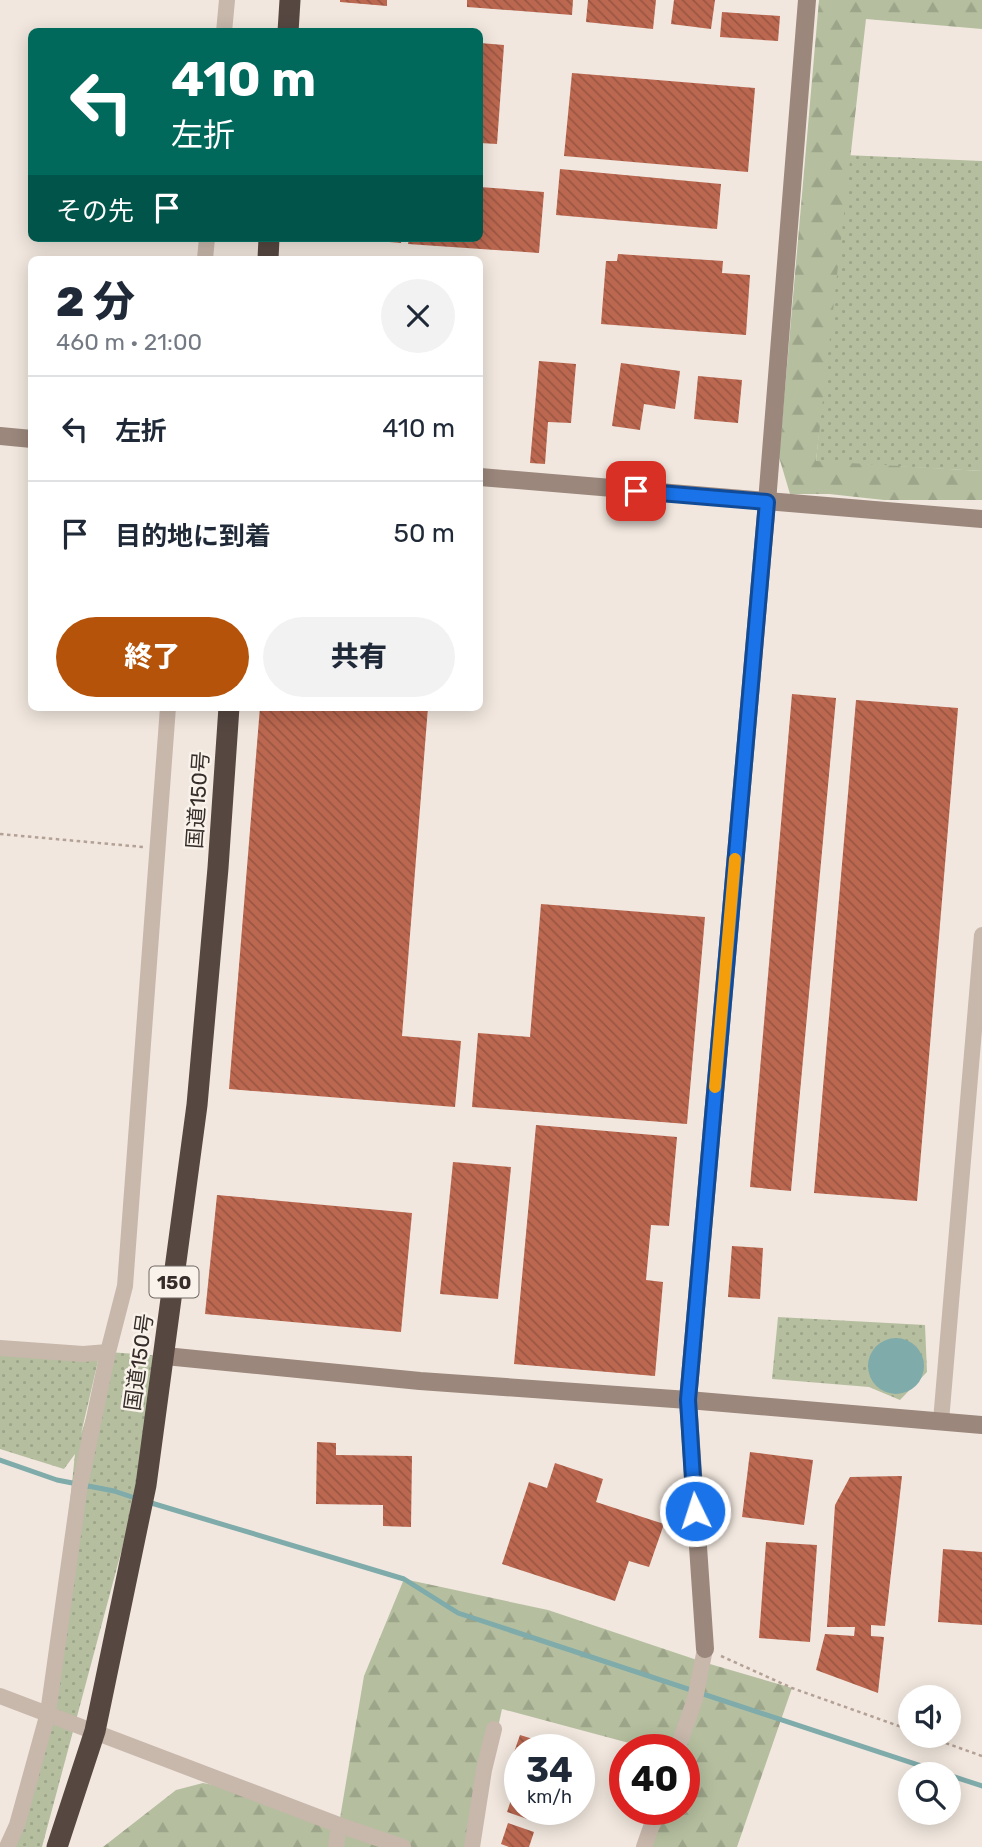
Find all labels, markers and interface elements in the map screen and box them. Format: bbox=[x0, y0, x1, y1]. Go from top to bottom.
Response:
text: 410 m bbox=[171, 50, 316, 108]
icon: left bbox=[56, 56, 147, 147]
text: 左折 bbox=[171, 116, 235, 154]
icon: arrive bbox=[148, 189, 186, 227]
text: その先 bbox=[56, 196, 134, 227]
text: 2 分 bbox=[56, 277, 135, 327]
button: close bbox=[381, 279, 455, 353]
text: 460 m · 21:00 bbox=[56, 328, 202, 356]
icon: left bbox=[56, 410, 94, 448]
text: 410 m bbox=[382, 413, 455, 444]
text: 左折 bbox=[115, 416, 167, 447]
pin bbox=[606, 461, 666, 521]
icon: arrive bbox=[617, 472, 655, 510]
icon: arrive bbox=[56, 515, 94, 553]
text: 50 m bbox=[394, 518, 455, 549]
text: 目的地に到着 bbox=[115, 521, 271, 552]
button: 終了 bbox=[56, 617, 249, 697]
button: 共有 bbox=[263, 617, 455, 697]
street label: 国道150号 bbox=[182, 750, 213, 850]
road number: 150 bbox=[150, 1266, 198, 1298]
street label: 国道150号 bbox=[119, 1312, 158, 1412]
position arrow bbox=[658, 1474, 732, 1548]
map controls bbox=[898, 1685, 961, 1825]
button: sound bbox=[898, 1685, 961, 1748]
speed limit sign: 40 bbox=[609, 1734, 700, 1825]
text: 34 bbox=[526, 1749, 573, 1791]
button: search bbox=[898, 1762, 961, 1825]
text: km/h bbox=[527, 1786, 572, 1808]

